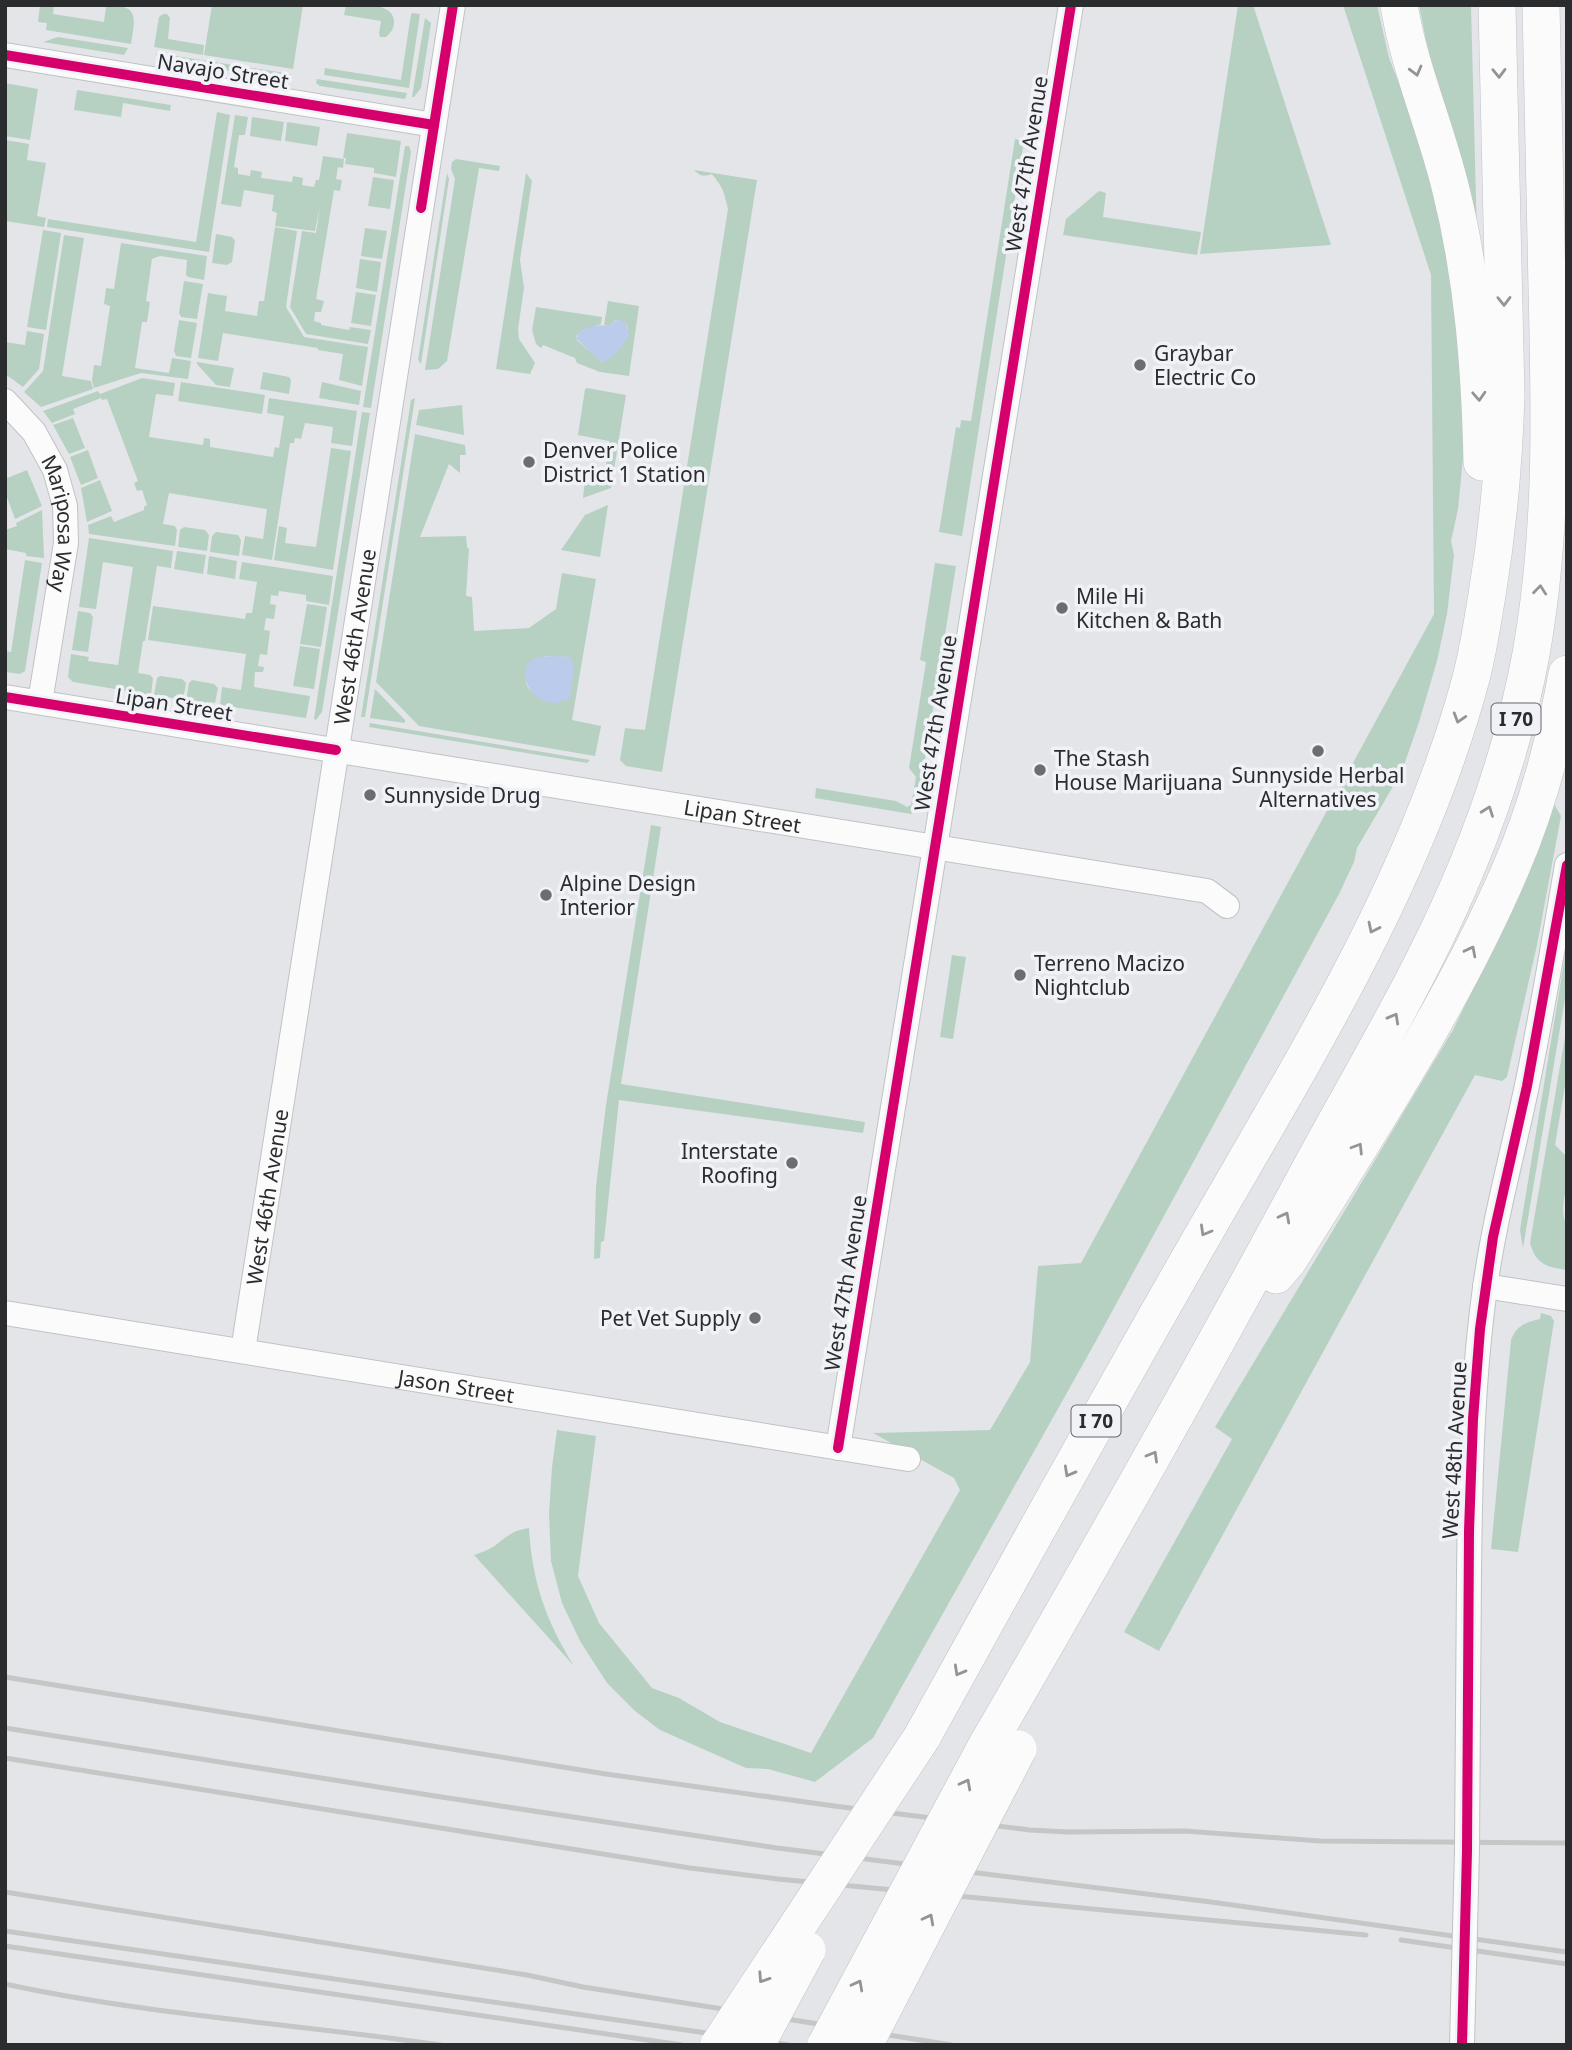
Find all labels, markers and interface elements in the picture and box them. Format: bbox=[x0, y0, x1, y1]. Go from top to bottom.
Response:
street label: Navajo Street bbox=[155, 47, 291, 95]
one-way arrow bbox=[1408, 65, 1422, 77]
one-way arrow bbox=[1491, 68, 1506, 79]
street label: West 47th Avenue bbox=[998, 74, 1054, 254]
one-way arrow bbox=[1496, 296, 1512, 307]
place label: Graybar Electric Co bbox=[1154, 339, 1256, 391]
marker: Graybar Electric Co bbox=[1132, 357, 1148, 373]
one-way arrow bbox=[1472, 390, 1487, 401]
place label: Denver Police District 1 Station bbox=[543, 436, 706, 488]
street label: Mariposa Way bbox=[35, 450, 80, 594]
marker: Denver Police District 1 Station bbox=[521, 454, 537, 470]
street label: West 46th Avenue bbox=[327, 547, 382, 727]
place label: Mile Hi Kitchen & Bath bbox=[1076, 582, 1222, 634]
one-way arrow bbox=[1533, 584, 1548, 596]
marker: Mile Hi Kitchen & Bath bbox=[1054, 600, 1070, 616]
street label: West 47th Avenue bbox=[907, 633, 963, 813]
street label: Lipan Street bbox=[113, 681, 235, 727]
road number: I 70 bbox=[1492, 704, 1540, 734]
one-way arrow bbox=[1453, 711, 1467, 723]
marker: Sunnyside Herbal Alternatives bbox=[1310, 743, 1326, 759]
place label: The Stash House Marijuana bbox=[1054, 744, 1222, 796]
place label: Sunnyside Herbal Alternatives bbox=[1231, 761, 1405, 813]
marker: The Stash House Marijuana bbox=[1032, 762, 1048, 778]
place label: Sunnyside Drug bbox=[384, 781, 541, 809]
marker: Sunnyside Drug bbox=[362, 787, 378, 803]
street label: Lipan Street bbox=[682, 793, 803, 839]
one-way arrow bbox=[1480, 806, 1494, 818]
place label: Alpine Design Interior bbox=[560, 869, 696, 921]
marker: Alpine Design Interior bbox=[538, 887, 554, 903]
one-way arrow bbox=[1367, 921, 1381, 933]
one-way arrow bbox=[1463, 946, 1477, 958]
place label: Terreno Macizo Nightclub bbox=[1034, 949, 1185, 1001]
marker: Terreno Macizo Nightclub bbox=[1012, 967, 1028, 983]
one-way arrow bbox=[1386, 1012, 1399, 1025]
street label: West 46th Avenue bbox=[239, 1107, 295, 1287]
place label: Interstate Roofing bbox=[681, 1137, 778, 1189]
one-way arrow bbox=[1349, 1143, 1362, 1156]
marker: Interstate Roofing bbox=[784, 1155, 800, 1171]
street label: West 47th Avenue bbox=[817, 1193, 873, 1373]
one-way arrow bbox=[1276, 1212, 1290, 1225]
one-way arrow bbox=[1200, 1224, 1213, 1237]
place label: Pet Vet Supply bbox=[600, 1304, 741, 1332]
marker: Pet Vet Supply bbox=[747, 1310, 763, 1326]
street label: West 48th Avenue bbox=[1435, 1360, 1473, 1540]
street label: Jason Street bbox=[394, 1362, 517, 1409]
road number: I 70 bbox=[1072, 1406, 1120, 1436]
one-way arrow bbox=[1145, 1451, 1158, 1463]
one-way arrow bbox=[1063, 1465, 1077, 1477]
one-way arrow bbox=[954, 1664, 967, 1677]
one-way arrow bbox=[958, 1779, 971, 1791]
one-way arrow bbox=[921, 1914, 935, 1926]
one-way arrow bbox=[759, 1970, 771, 1983]
one-way arrow bbox=[850, 1979, 863, 1992]

